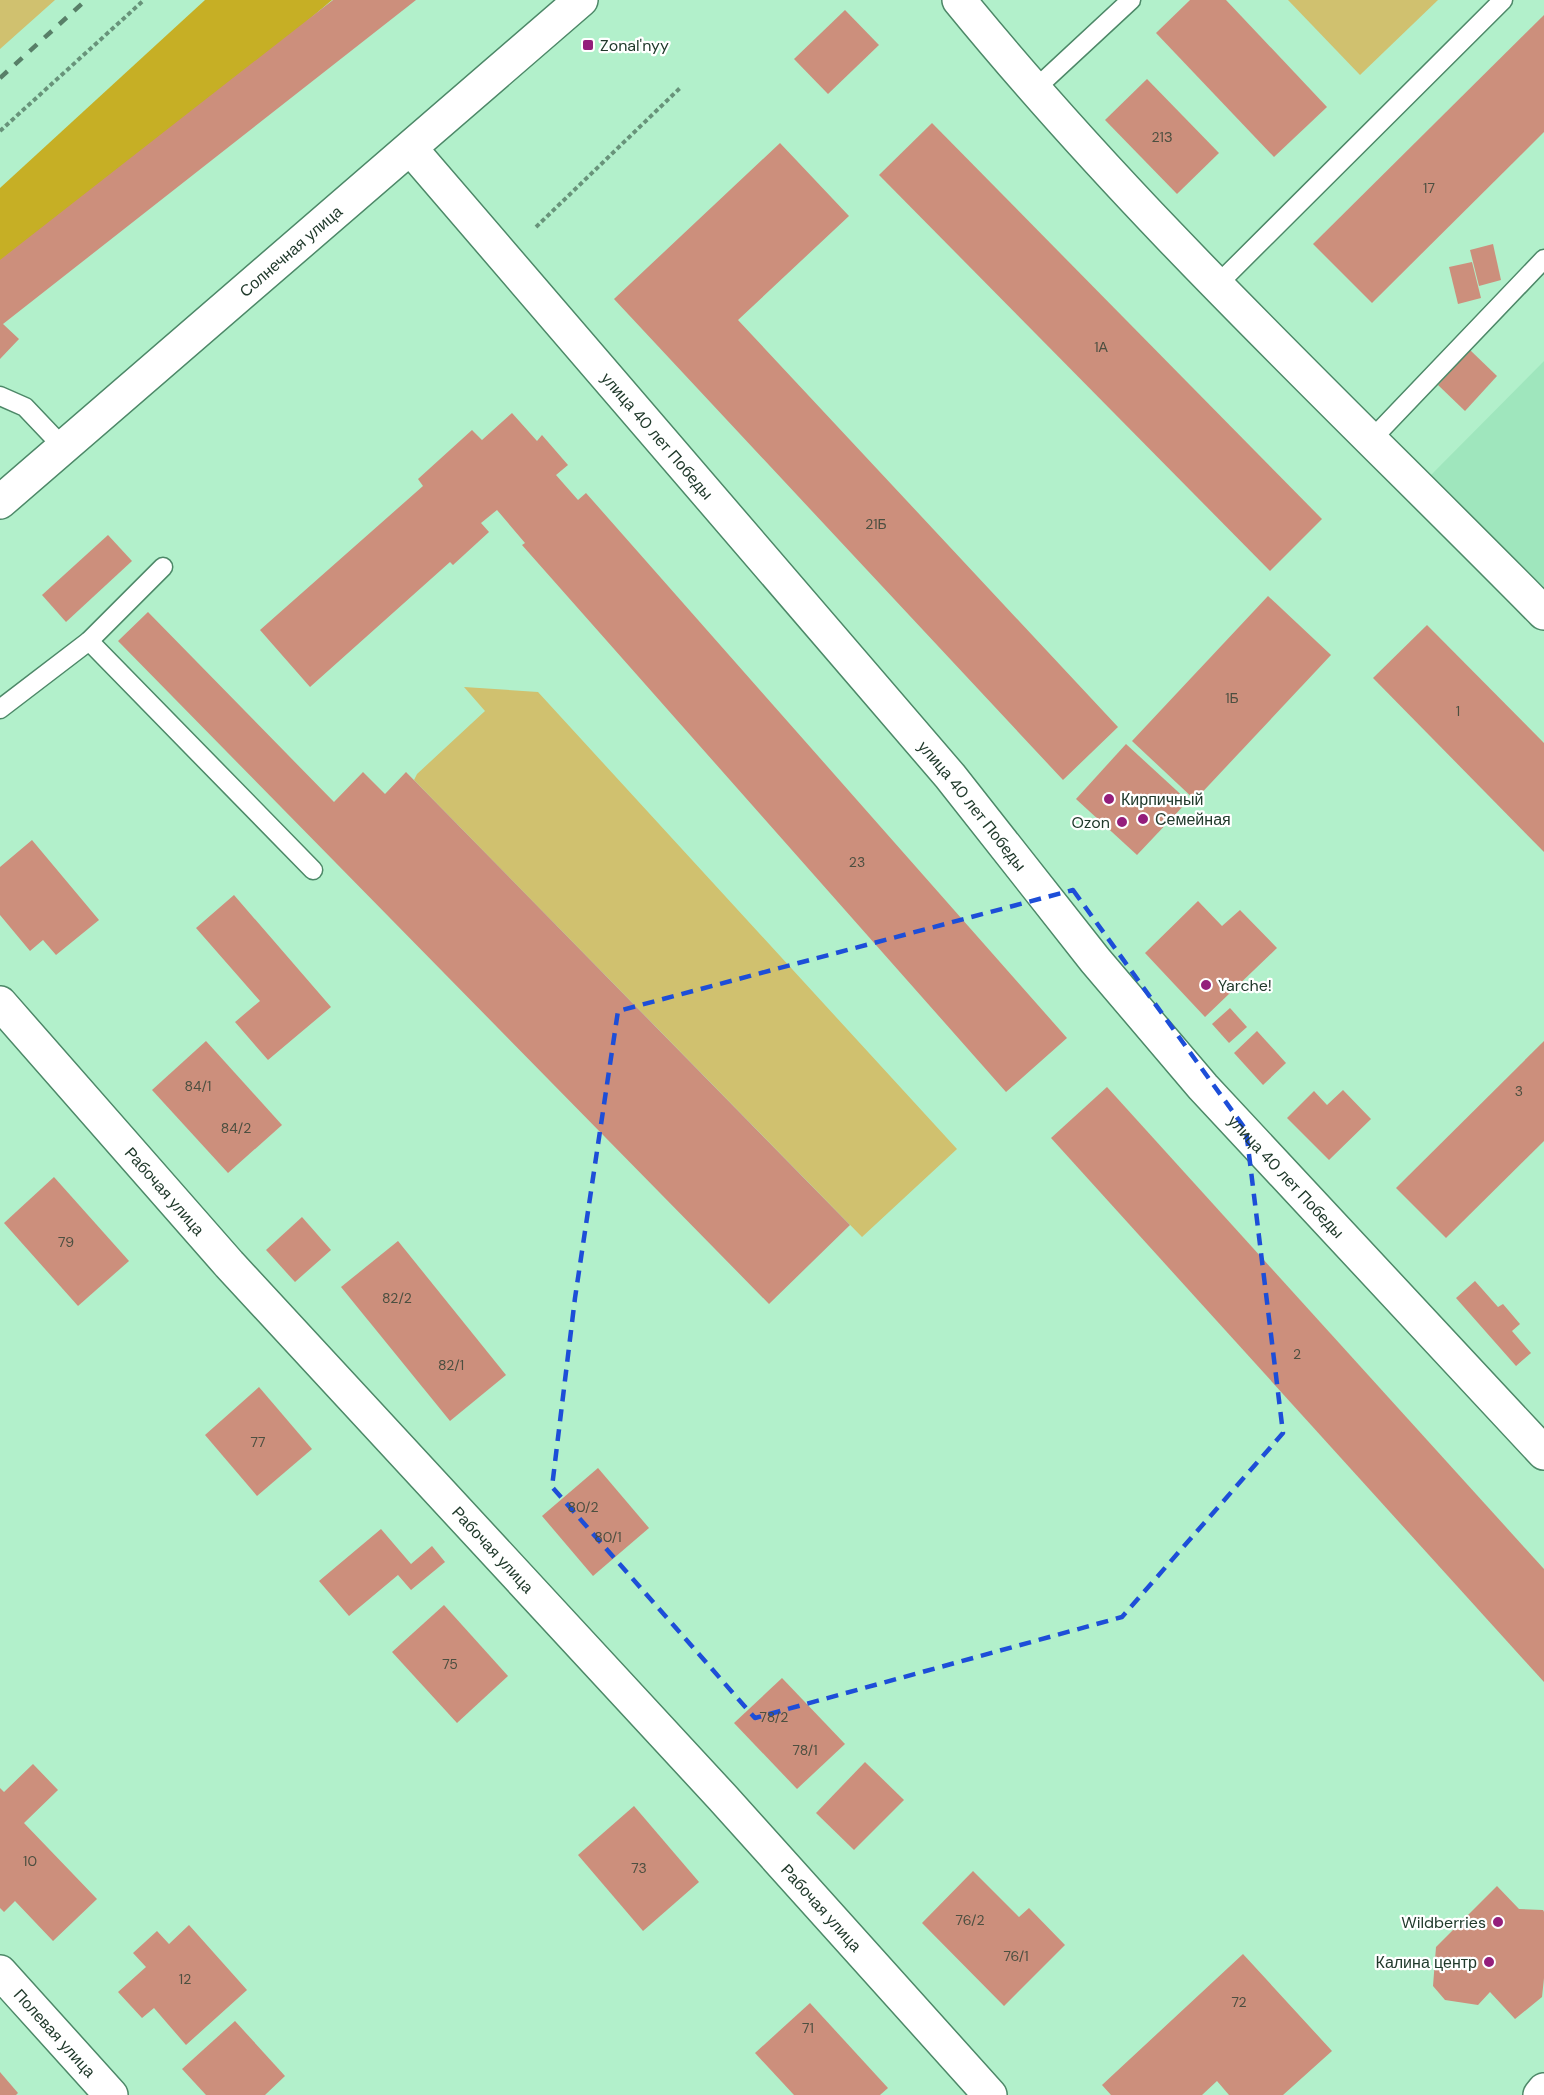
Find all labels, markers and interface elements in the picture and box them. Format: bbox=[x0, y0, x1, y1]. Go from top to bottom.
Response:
place label: Zonal'nyy bbox=[600, 35, 669, 56]
marker: Zonal'nyy bbox=[581, 38, 595, 52]
house number: 21З bbox=[1152, 128, 1172, 146]
house number: 17 bbox=[1423, 179, 1435, 197]
street label: Солнечная улица bbox=[235, 201, 347, 302]
house number: 1А bbox=[1094, 338, 1109, 356]
street label: улица 40 лет Победы bbox=[596, 368, 718, 504]
house number: 21Б bbox=[865, 515, 887, 533]
house number: 1Б bbox=[1225, 689, 1239, 707]
house number: 1 bbox=[1456, 702, 1460, 720]
street label: улица 40 лет Победы bbox=[913, 737, 1031, 875]
place label: Кирпичный bbox=[1121, 789, 1203, 810]
marker: Кирпичный bbox=[1102, 792, 1116, 806]
place label: Семейная bbox=[1155, 809, 1231, 830]
place label: Ozon bbox=[1072, 812, 1110, 833]
marker: Семейная bbox=[1136, 812, 1150, 826]
marker: Ozon bbox=[1115, 815, 1129, 829]
house number: 23 bbox=[849, 853, 865, 871]
place label: Yarche! bbox=[1218, 975, 1272, 996]
marker: Yarche! bbox=[1199, 978, 1213, 992]
house number: 84/1 bbox=[185, 1077, 211, 1095]
house number: 3 bbox=[1515, 1082, 1523, 1100]
street label: улица 40 лет Победы bbox=[1223, 1111, 1349, 1243]
house number: 84/2 bbox=[221, 1119, 251, 1137]
street label: Рабочая улица bbox=[120, 1143, 209, 1240]
house number: 79 bbox=[58, 1233, 74, 1251]
house number: 82/2 bbox=[382, 1289, 412, 1307]
house number: 2 bbox=[1293, 1345, 1301, 1363]
house number: 82/1 bbox=[438, 1356, 464, 1374]
house number: 77 bbox=[251, 1433, 265, 1451]
house number: 80/2 bbox=[567, 1498, 599, 1516]
street label: Рабочая улица bbox=[447, 1502, 538, 1598]
house number: 80/1 bbox=[594, 1528, 622, 1546]
house number: 75 bbox=[442, 1655, 458, 1673]
house number: 78/2 bbox=[760, 1708, 788, 1726]
house number: 78/1 bbox=[792, 1741, 818, 1759]
house number: 10 bbox=[23, 1852, 37, 1870]
house number: 73 bbox=[631, 1859, 647, 1877]
street label: Рабочая улица bbox=[776, 1860, 866, 1956]
house number: 76/2 bbox=[956, 1911, 984, 1929]
place label: Wildberries bbox=[1401, 1912, 1486, 1933]
marker: Wildberries bbox=[1491, 1915, 1505, 1929]
house number: 76/1 bbox=[1003, 1947, 1029, 1965]
place label: Калина центр bbox=[1376, 1952, 1477, 1973]
marker: Калина центр bbox=[1482, 1955, 1496, 1969]
house number: 12 bbox=[179, 1970, 191, 1988]
street label: Полевая улица bbox=[9, 1984, 100, 2082]
house number: 72 bbox=[1231, 1993, 1247, 2011]
house number: 71 bbox=[802, 2019, 814, 2037]

